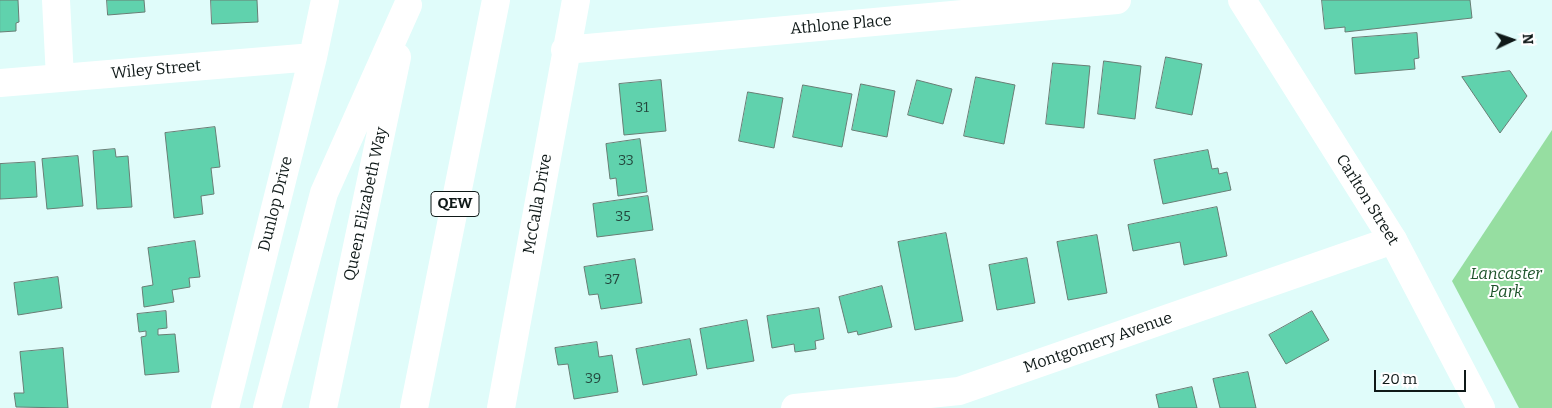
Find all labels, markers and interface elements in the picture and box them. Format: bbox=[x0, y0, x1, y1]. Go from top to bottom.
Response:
street label: Athlone Place bbox=[790, 11, 892, 39]
north arrow bbox=[1487, 15, 1537, 65]
text: N bbox=[1519, 33, 1536, 45]
street label: Wiley Street bbox=[110, 57, 202, 83]
house number: 31 bbox=[635, 100, 649, 116]
street label: Queen Elizabeth Way bbox=[340, 125, 392, 283]
street label: Carlton Street bbox=[1331, 151, 1403, 249]
street label: McCalla Drive bbox=[520, 152, 556, 256]
house number: 33 bbox=[618, 153, 634, 169]
street label: Dunlop Drive bbox=[255, 154, 297, 254]
road number: QEW bbox=[431, 192, 479, 216]
house number: 35 bbox=[615, 209, 631, 225]
park label: Lancaster Park bbox=[1470, 265, 1542, 303]
house number: 37 bbox=[604, 272, 620, 288]
street label: Montgomery Avenue bbox=[1021, 309, 1175, 377]
scale bar bbox=[1377, 360, 1470, 392]
text: 20 m bbox=[1382, 370, 1417, 388]
house number: 39 bbox=[585, 371, 601, 387]

